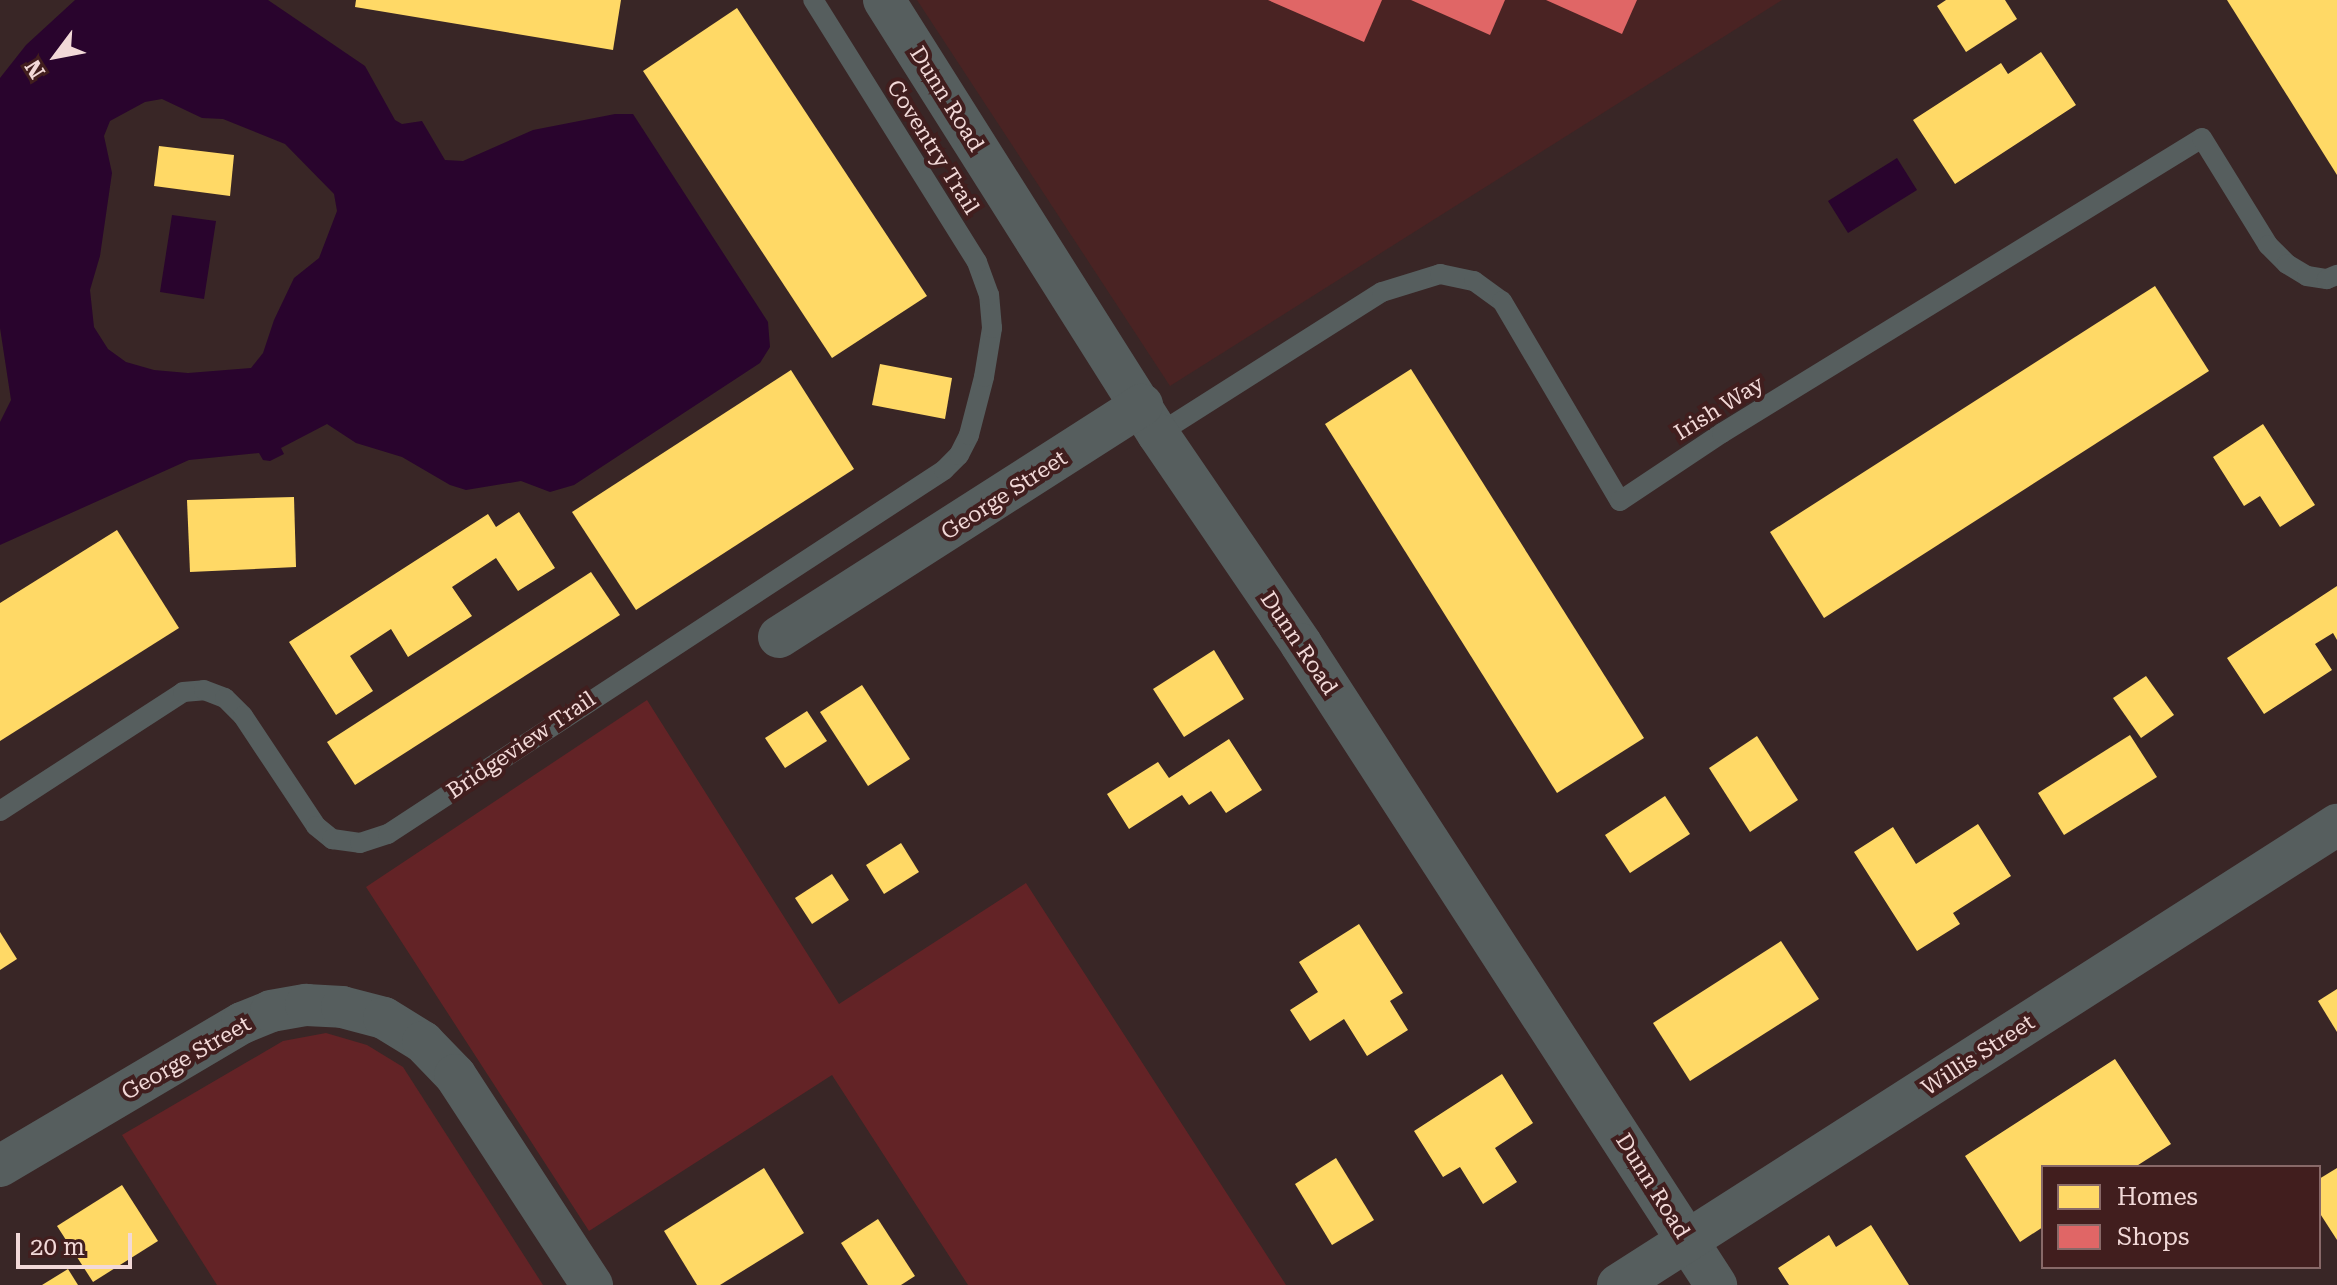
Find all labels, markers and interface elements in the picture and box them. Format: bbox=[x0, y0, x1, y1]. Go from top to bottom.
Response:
north arrow bbox=[16, 16, 96, 96]
street label: Dunn Road bbox=[904, 42, 990, 156]
text: N bbox=[20, 55, 50, 83]
street label: Coventry Trail bbox=[881, 75, 985, 219]
street label: Irish Way bbox=[1669, 370, 1769, 446]
street label: George Street bbox=[936, 445, 1072, 545]
street label: Dunn Road bbox=[1255, 586, 1343, 700]
street label: Bridgeview Trail bbox=[442, 686, 600, 804]
street label: Willis Street bbox=[1917, 1009, 2039, 1101]
street label: George Street bbox=[117, 1010, 255, 1106]
street label: Dunn Road bbox=[1610, 1129, 1696, 1243]
legend bbox=[2041, 1165, 2321, 1269]
text: Homes bbox=[2117, 1183, 2198, 1211]
scale bar bbox=[20, 1217, 136, 1267]
text: Shops bbox=[2117, 1223, 2189, 1251]
text: 20 m bbox=[30, 1233, 85, 1261]

